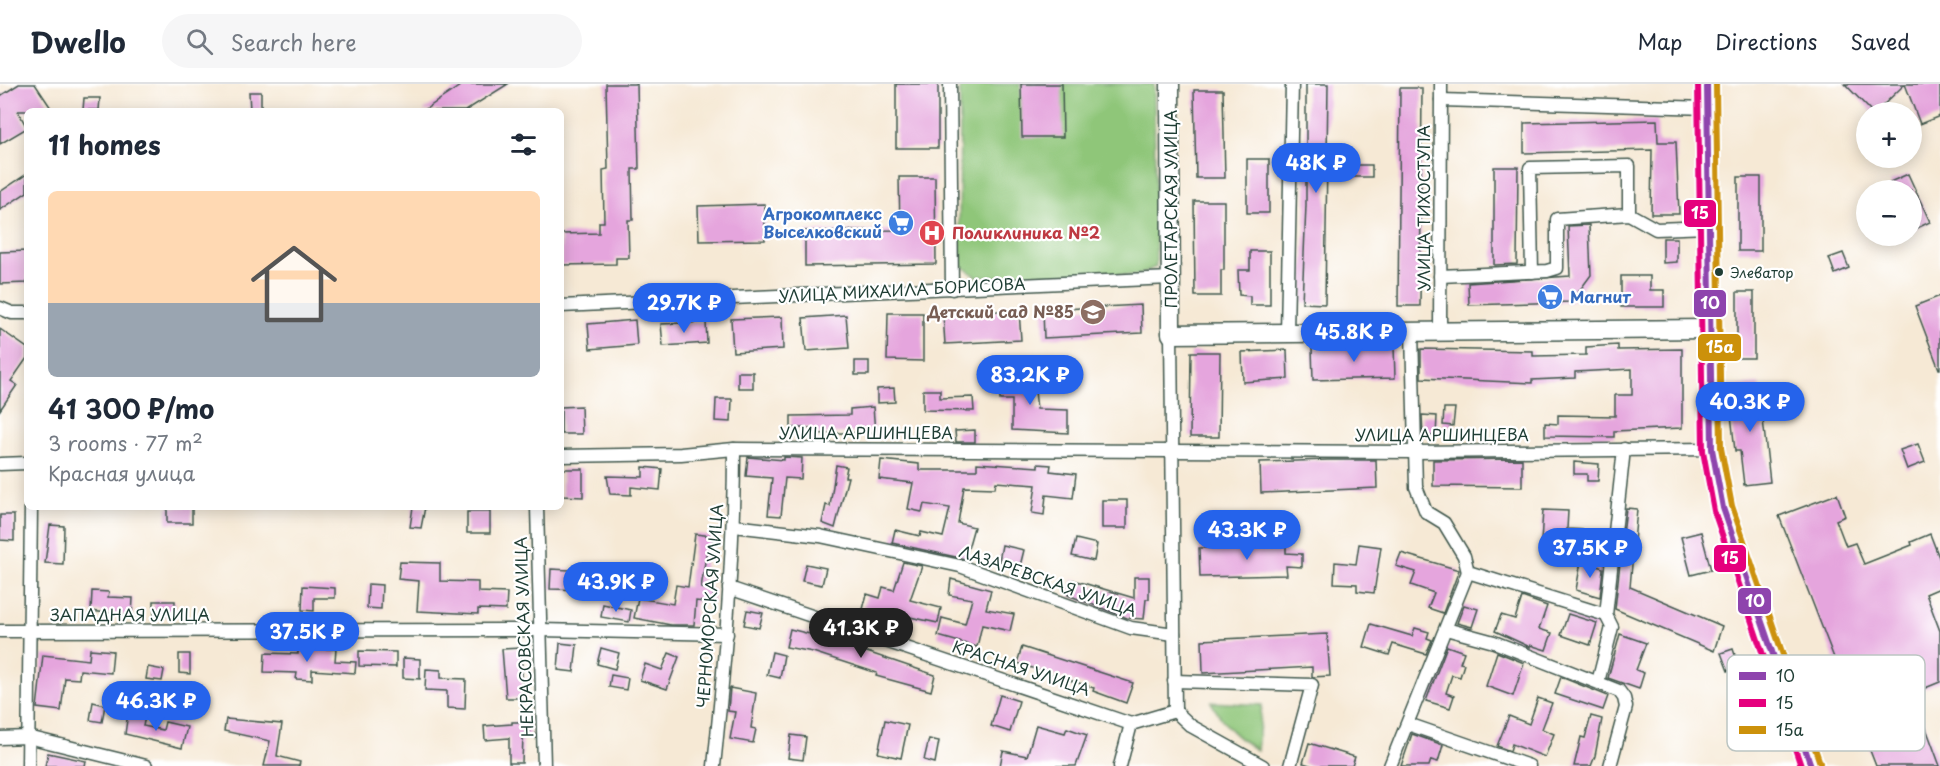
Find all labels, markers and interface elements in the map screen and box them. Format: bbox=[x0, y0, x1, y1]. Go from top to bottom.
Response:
search box bbox=[162, 14, 582, 68]
text: Dwello bbox=[30, 20, 126, 63]
icon: search bbox=[183, 25, 216, 58]
text: Search here bbox=[231, 25, 357, 58]
text: Map bbox=[1637, 25, 1682, 57]
text: Directions bbox=[1715, 25, 1817, 57]
text: Saved bbox=[1850, 25, 1910, 57]
map controls bbox=[1856, 102, 1922, 246]
button: + bbox=[1856, 102, 1922, 168]
street label: ПРОЛЕТАРСКАЯ УЛИЦА bbox=[1158, 110, 1182, 308]
text: 11 homes bbox=[48, 125, 161, 164]
street label: УЛИЦА ТИХОСТУПА bbox=[1411, 125, 1435, 291]
icon: filters bbox=[507, 128, 540, 161]
pin: 48K ₽ bbox=[1274, 143, 1358, 194]
text: 48K ₽ bbox=[1286, 147, 1346, 177]
button: − bbox=[1856, 180, 1922, 246]
line badge: 15 bbox=[1683, 199, 1717, 228]
text: 15 bbox=[1691, 200, 1709, 224]
place label: Агрокомплекс Выселковский bbox=[762, 201, 882, 243]
supermarket icon: Агрокомплекс Выселковский bbox=[886, 208, 916, 238]
hospital icon: Поликлиника №2 bbox=[917, 218, 947, 248]
place label: Поликлиника №2 bbox=[952, 220, 1100, 244]
icon: home bbox=[240, 230, 348, 338]
place label: Элеватор bbox=[1730, 262, 1794, 283]
marker: Элеватор bbox=[1713, 266, 1725, 278]
street label: УЛИЦА МИХАИЛА БОРИСОВА bbox=[778, 271, 1026, 307]
supermarket icon: Магнит bbox=[1535, 282, 1565, 312]
pin: 29.7K ₽ bbox=[629, 283, 739, 334]
place label: Магнит bbox=[1570, 284, 1632, 308]
text: 29.7K ₽ bbox=[647, 287, 721, 317]
line badge: 10 bbox=[1693, 289, 1727, 318]
text: 10 bbox=[1700, 290, 1720, 314]
school or university icon: Детский сад №85 bbox=[1078, 297, 1108, 327]
place label: Детский сад №85 bbox=[926, 299, 1074, 323]
pin: 45.8K ₽ bbox=[1299, 312, 1409, 363]
text: 45.8K ₽ bbox=[1315, 316, 1393, 346]
line badge: 15а bbox=[1697, 333, 1742, 362]
text: 15а bbox=[1706, 334, 1734, 358]
pin: 83.2K ₽ bbox=[975, 355, 1085, 406]
text: 83.2K ₽ bbox=[990, 359, 1070, 389]
pin: 40.3K ₽ bbox=[1695, 382, 1805, 433]
text: 40.3K ₽ bbox=[1710, 386, 1790, 416]
text: 41 300 ₽/mo bbox=[48, 389, 214, 428]
street label: УЛИЦА АРШИНЦЕВА bbox=[779, 420, 953, 444]
street label: УЛИЦА АРШИНЦЕВА bbox=[1355, 422, 1529, 446]
text: 3 rooms · 77 m² bbox=[48, 428, 203, 458]
text: Красная улица bbox=[48, 458, 195, 488]
street label: ЧЕРНОМОРСКАЯ УЛИЦА bbox=[690, 503, 728, 709]
pin: 43.3K ₽ bbox=[1192, 510, 1302, 561]
text: 43.3K ₽ bbox=[1208, 514, 1286, 544]
pin: 37.5K ₽ bbox=[1535, 528, 1645, 579]
text: 37.5K ₽ bbox=[1552, 532, 1628, 562]
street label: НЕКРАСОВСКАЯ УЛИЦА bbox=[508, 536, 538, 738]
street label: ЛАЗАРЕВСКАЯ УЛИЦА bbox=[956, 538, 1140, 622]
line badge: 15 bbox=[1713, 544, 1747, 573]
text: 15 bbox=[1721, 545, 1739, 569]
pin: 43.9K ₽ bbox=[561, 562, 671, 613]
text: 43.9K ₽ bbox=[577, 566, 655, 596]
line badge: 10 bbox=[1737, 587, 1772, 615]
text: 10 bbox=[1745, 588, 1765, 612]
street label: ЗАПАДНАЯ УЛИЦА bbox=[50, 602, 210, 626]
pin: 41.3K ₽ bbox=[806, 608, 916, 659]
pin: 37.5K ₽ bbox=[252, 612, 362, 663]
text: 41.3K ₽ bbox=[823, 612, 899, 642]
text: 37.5K ₽ bbox=[269, 616, 345, 646]
street label: КРАСНАЯ УЛИЦА bbox=[949, 633, 1093, 701]
legend bbox=[1727, 655, 1925, 751]
text: 10 bbox=[1776, 663, 1795, 687]
pin: 46.3K ₽ bbox=[101, 681, 211, 732]
text: 46.3K ₽ bbox=[116, 685, 196, 715]
text: 15 bbox=[1776, 690, 1793, 714]
text: 15а bbox=[1776, 717, 1803, 741]

